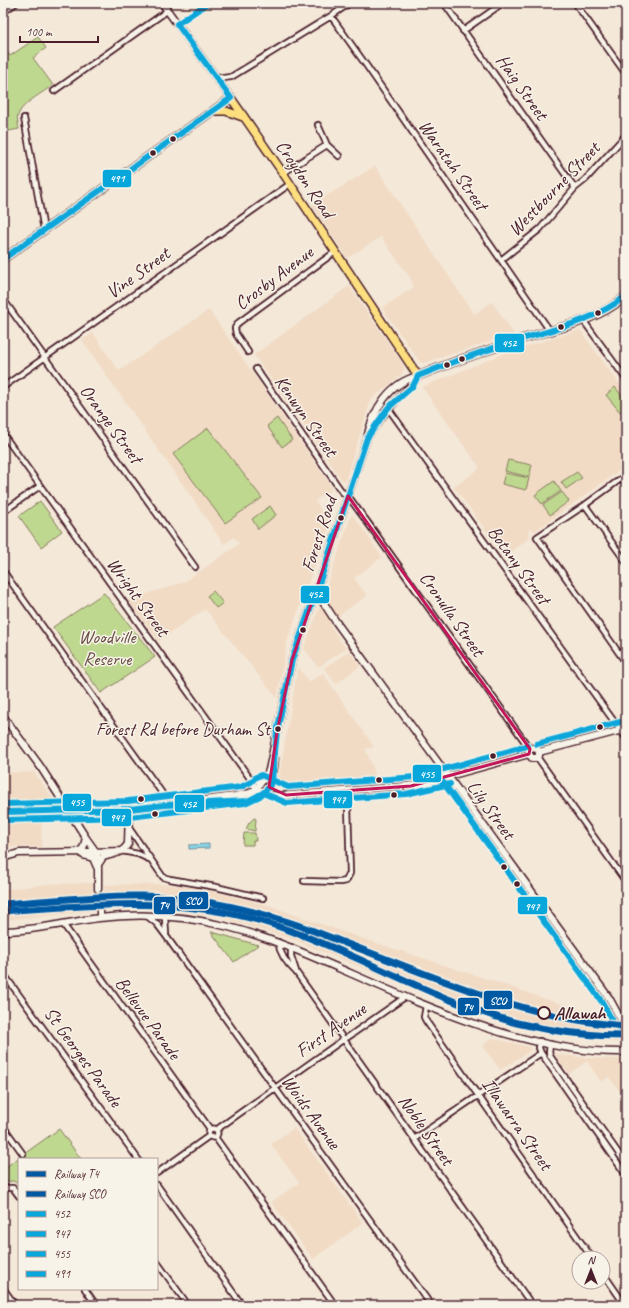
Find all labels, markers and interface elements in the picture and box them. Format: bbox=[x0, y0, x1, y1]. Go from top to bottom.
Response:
scale bar bbox=[20, 18, 98, 44]
text: 100 m bbox=[26, 24, 53, 40]
street label: Haig Street bbox=[491, 49, 554, 126]
street label: Waratah Street bbox=[413, 115, 495, 217]
unlabelled marker bbox=[168, 134, 178, 144]
street label: Croydon Road bbox=[270, 135, 342, 225]
street label: Westbourne Street bbox=[503, 136, 606, 241]
unlabelled marker bbox=[148, 148, 158, 158]
line badge: 491 bbox=[102, 169, 132, 188]
text: 491 bbox=[110, 171, 125, 185]
street label: Crosby Avenue bbox=[230, 240, 319, 315]
street label: Vine Street bbox=[101, 241, 176, 304]
unlabelled marker bbox=[593, 308, 603, 318]
unlabelled marker bbox=[556, 322, 566, 332]
line badge: 452 bbox=[494, 333, 525, 353]
text: 452 bbox=[502, 336, 517, 350]
unlabelled marker bbox=[457, 354, 467, 364]
unlabelled marker bbox=[442, 360, 452, 370]
street label: Kenwyn Street bbox=[269, 371, 344, 463]
street label: Orange Street bbox=[74, 380, 149, 470]
street label: Forest Road bbox=[296, 490, 344, 575]
unlabelled marker bbox=[336, 513, 346, 523]
street label: Botany Street bbox=[482, 521, 557, 611]
street label: Wright Street bbox=[101, 553, 176, 642]
street label: Cronulla Street bbox=[414, 567, 491, 662]
line badge: 452 bbox=[300, 585, 330, 604]
text: 452 bbox=[308, 587, 323, 601]
park label: Woodville Reserve bbox=[78, 625, 137, 671]
unlabelled marker bbox=[298, 625, 308, 635]
place label: Forest Rd before Durham St bbox=[96, 718, 272, 740]
unlabelled marker bbox=[595, 722, 605, 732]
marker: Forest Rd before Durham St bbox=[273, 724, 283, 734]
unlabelled marker bbox=[488, 751, 498, 761]
line badge: 455 bbox=[412, 764, 442, 783]
text: 455 bbox=[420, 767, 435, 781]
unlabelled marker bbox=[374, 775, 384, 785]
street label: Lily Street bbox=[462, 776, 521, 846]
line badge: 947 bbox=[323, 790, 353, 809]
unlabelled marker bbox=[389, 790, 399, 800]
text: 947 bbox=[331, 792, 346, 806]
line badge: 455 bbox=[62, 793, 92, 812]
unlabelled marker bbox=[136, 794, 146, 804]
line badge: 452 bbox=[174, 794, 205, 813]
text: 455 bbox=[70, 795, 85, 809]
text: 452 bbox=[182, 797, 197, 811]
line badge: 947 bbox=[101, 808, 132, 827]
unlabelled marker bbox=[150, 809, 160, 819]
text: 947 bbox=[110, 810, 125, 824]
unlabelled marker bbox=[499, 862, 509, 872]
unlabelled marker bbox=[512, 879, 522, 889]
line badge: SCO bbox=[178, 891, 209, 910]
text: SCO bbox=[185, 893, 203, 907]
line badge: T4 bbox=[153, 896, 176, 915]
line badge: 947 bbox=[517, 896, 548, 915]
text: T4 bbox=[159, 898, 171, 912]
text: 947 bbox=[525, 899, 540, 913]
street label: Bellevue Parade bbox=[110, 972, 187, 1066]
line badge: SCO bbox=[483, 990, 513, 1010]
text: SCO bbox=[490, 993, 508, 1007]
street label: First Avenue bbox=[291, 996, 372, 1063]
line badge: T4 bbox=[457, 997, 480, 1016]
text: T4 bbox=[463, 1000, 475, 1014]
place label: Allawah bbox=[554, 1001, 607, 1025]
street label: St Georges Parade bbox=[39, 1002, 128, 1113]
marker: Allawah bbox=[537, 1006, 551, 1020]
street label: Woids Avenue bbox=[276, 1070, 347, 1155]
street label: Illawarra Street bbox=[476, 1073, 559, 1176]
street label: Noble Street bbox=[393, 1090, 460, 1172]
legend bbox=[18, 1158, 158, 1290]
text: Railway T4 bbox=[54, 1166, 100, 1182]
text: Railway SCO bbox=[54, 1186, 108, 1202]
text: 452 bbox=[54, 1206, 72, 1222]
text: 947 bbox=[54, 1226, 71, 1242]
text: 455 bbox=[54, 1246, 71, 1262]
north arrow bbox=[571, 1250, 611, 1290]
text: N bbox=[588, 1253, 597, 1267]
text: 491 bbox=[54, 1266, 71, 1282]

